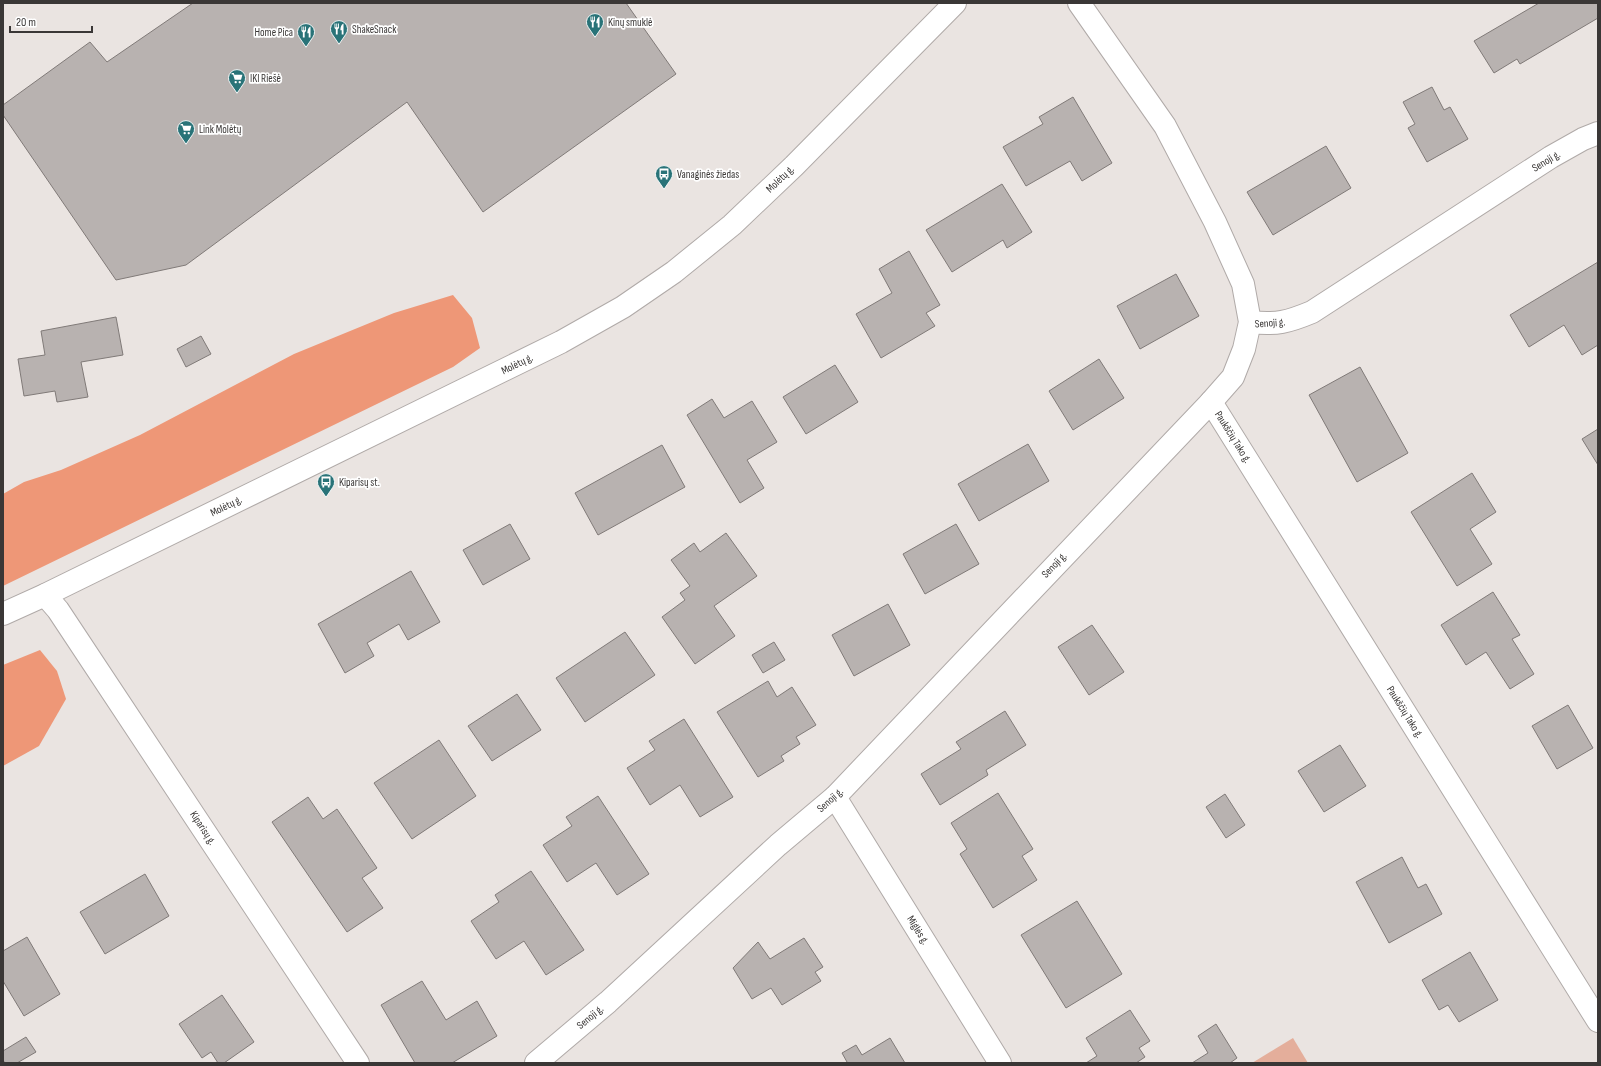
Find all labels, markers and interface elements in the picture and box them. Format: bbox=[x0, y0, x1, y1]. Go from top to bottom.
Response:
scale bar bbox=[10, 8, 92, 34]
restaurant icon: Kinų smuklė bbox=[585, 12, 605, 37]
text: 20 m bbox=[16, 15, 36, 30]
place label: Kinų smuklė bbox=[608, 16, 652, 29]
restaurant icon: ShakeSnack bbox=[329, 19, 349, 44]
restaurant icon: Home Pica bbox=[296, 22, 316, 47]
place label: ShakeSnack bbox=[352, 23, 397, 36]
place label: Home Pica bbox=[254, 26, 293, 39]
supermarket icon: IKI Riešė bbox=[227, 68, 247, 93]
place label: IKI Riešė bbox=[250, 72, 281, 85]
supermarket icon: Link Molėtų bbox=[176, 119, 196, 144]
place label: Link Molėtų bbox=[199, 123, 242, 136]
street label: Senoji g. bbox=[1530, 148, 1562, 174]
street label: Molėtų g. bbox=[763, 163, 797, 195]
bus stop icon: Vanaginės žiedas bbox=[654, 164, 674, 189]
place label: Vanaginės žiedas bbox=[677, 168, 739, 181]
street label: Senoji g. bbox=[1254, 315, 1286, 331]
street label: Molėtų g. bbox=[499, 351, 535, 377]
street label: Paukščių Tako g. bbox=[1212, 409, 1254, 465]
bus stop icon: Kiparisų st. bbox=[316, 472, 336, 497]
place label: Kiparisų st. bbox=[339, 476, 380, 489]
street label: Molėtų g. bbox=[208, 493, 244, 519]
street label: Senoji g. bbox=[1039, 549, 1069, 581]
street label: Paukščių Tako g. bbox=[1384, 684, 1426, 740]
street label: Senoji g. bbox=[814, 785, 846, 815]
street label: Kiparisų g. bbox=[187, 809, 219, 847]
street label: Miglės g. bbox=[904, 913, 932, 947]
street label: Senoji g. bbox=[574, 1002, 606, 1032]

